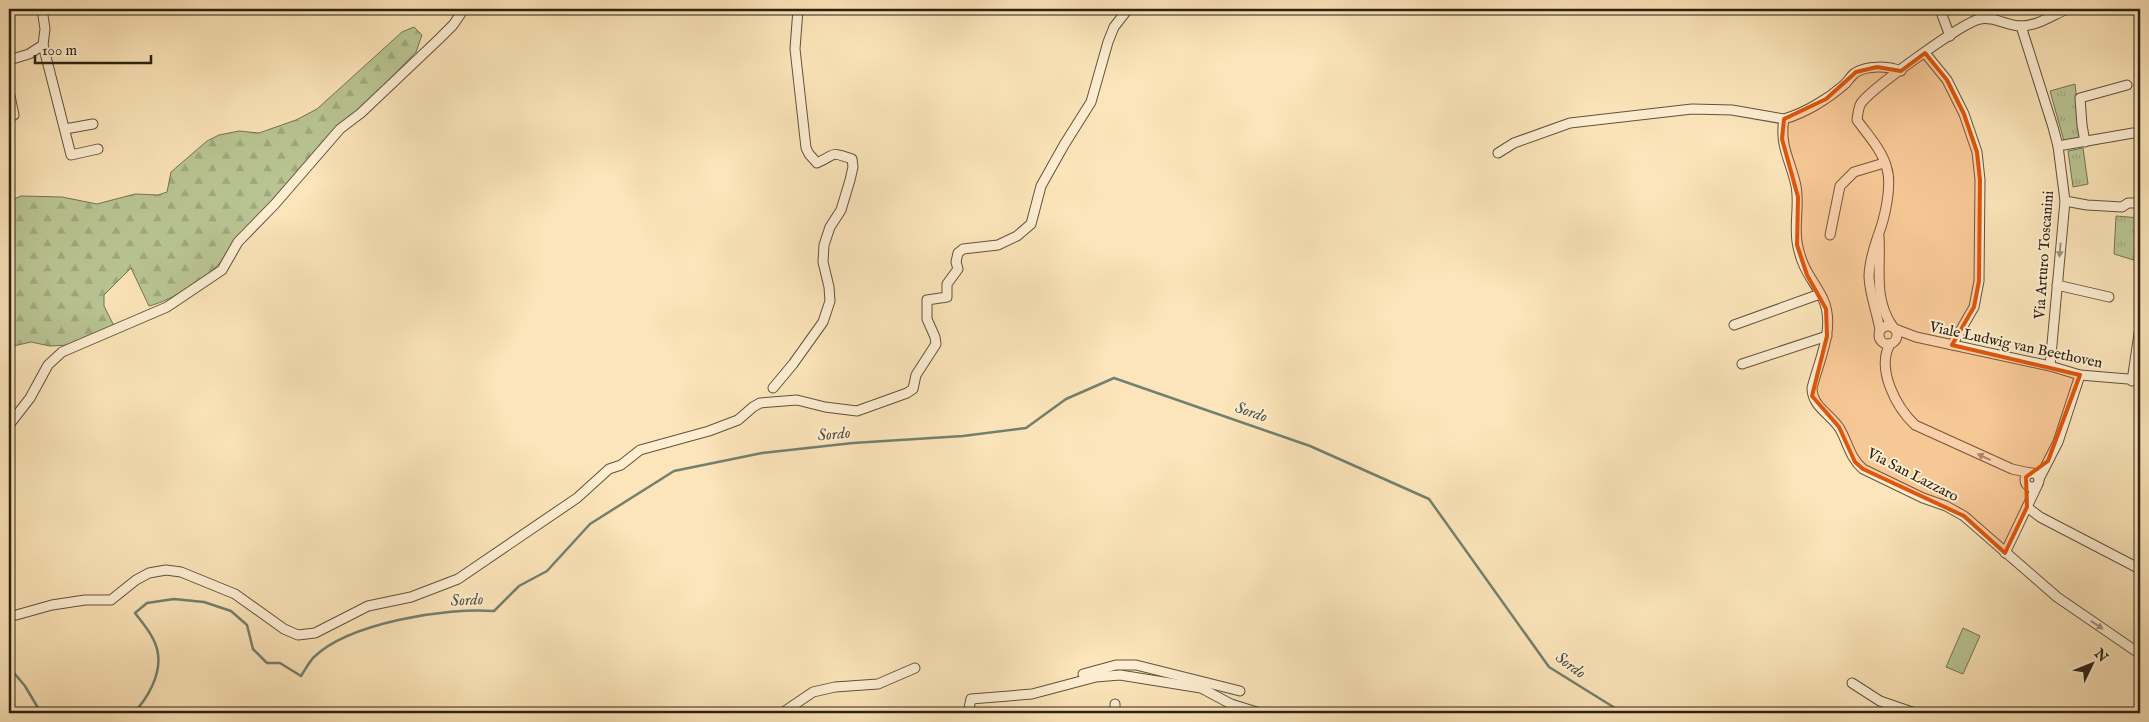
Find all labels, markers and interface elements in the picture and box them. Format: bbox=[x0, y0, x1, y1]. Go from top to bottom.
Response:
scale bar bbox=[35, 32, 151, 64]
text: 100 m bbox=[42, 41, 78, 60]
street label: Via Arturo Toscanini bbox=[2030, 190, 2058, 321]
one-way arrow bbox=[2056, 242, 2064, 258]
street label: Viale Ludwig van Beethoven bbox=[1927, 317, 2104, 373]
water label: Sordo bbox=[1232, 398, 1270, 428]
water label: Sordo bbox=[817, 424, 851, 446]
street label: Via San Lazzaro bbox=[1863, 443, 1962, 506]
one-way arrow bbox=[1977, 452, 1991, 460]
water label: Sordo bbox=[450, 590, 484, 612]
one-way arrow bbox=[2090, 620, 2104, 630]
north arrow bbox=[2066, 640, 2116, 690]
text: N bbox=[2089, 645, 2111, 666]
water label: Sordo bbox=[1551, 648, 1589, 684]

